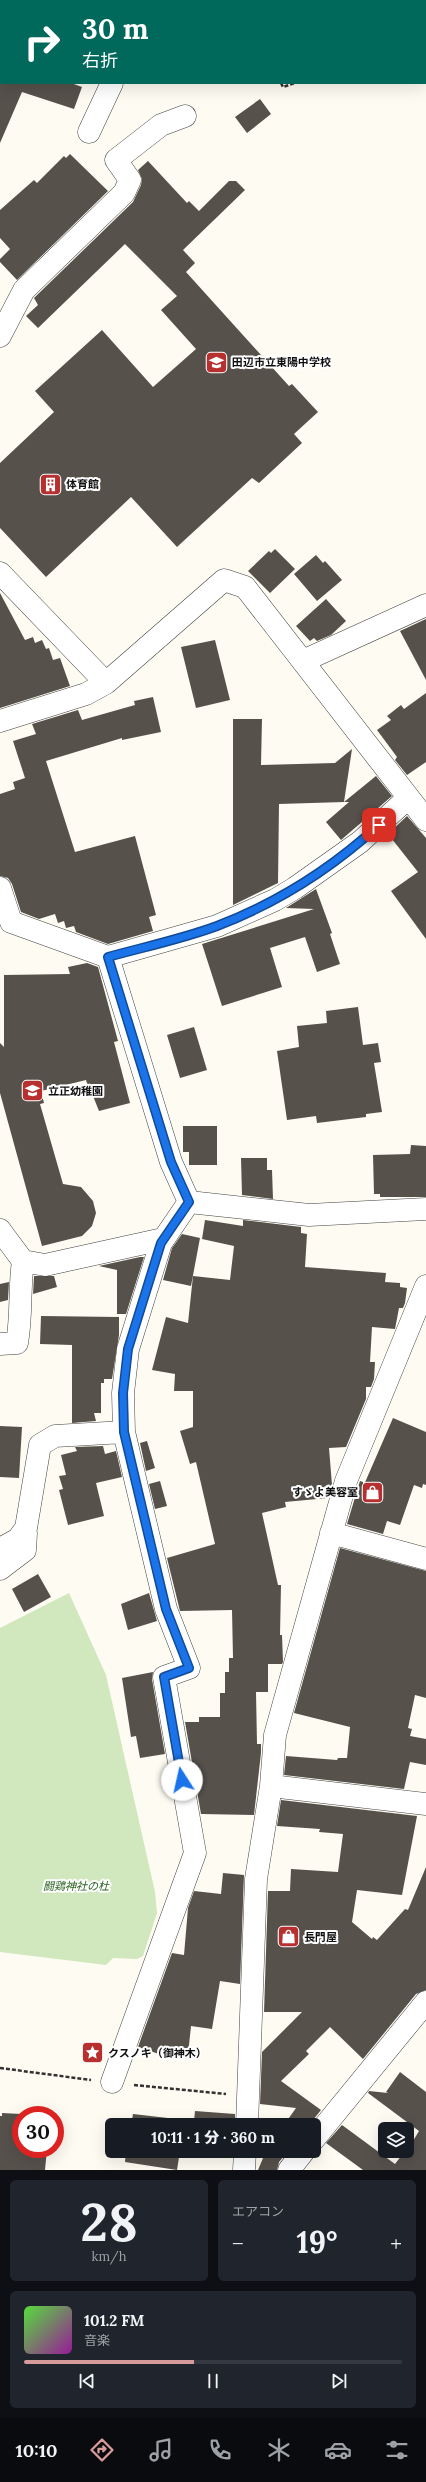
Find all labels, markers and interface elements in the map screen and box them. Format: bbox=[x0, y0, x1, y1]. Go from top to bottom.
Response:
text: 30 m bbox=[82, 11, 149, 47]
icon: right bbox=[16, 16, 68, 68]
text: 右折 bbox=[82, 49, 118, 72]
school or university icon: 田辺市立東陽中学校 bbox=[204, 349, 230, 375]
place label: 田辺市立東陽中学校 bbox=[232, 355, 331, 369]
building icon: 体育館 bbox=[38, 471, 64, 497]
place label: 体育館 bbox=[66, 477, 99, 491]
pin bbox=[362, 808, 396, 842]
icon: arrive bbox=[368, 814, 390, 836]
school or university icon: 立正幼稚園 bbox=[19, 1078, 45, 1104]
place label: 立正幼稚園 bbox=[48, 1084, 103, 1098]
shop icon: すゞよ美容室 bbox=[360, 1479, 386, 1505]
place label: すゞよ美容室 bbox=[292, 1485, 358, 1499]
position arrow bbox=[161, 1759, 203, 1801]
park label: 闘鶏神社の杜 bbox=[43, 1879, 110, 1893]
shop icon: 長門屋 bbox=[276, 1924, 302, 1950]
place label: 長門屋 bbox=[304, 1930, 337, 1944]
place icon: クスノキ（御神木） bbox=[80, 2040, 106, 2066]
place label: クスノキ（御神木） bbox=[108, 2046, 207, 2060]
speed limit sign: 30 bbox=[12, 2106, 64, 2158]
map controls bbox=[378, 2122, 414, 2158]
button: layers bbox=[378, 2122, 414, 2158]
text: 10:11 · 1 分 · 360 m bbox=[151, 2128, 275, 2147]
text: 28 bbox=[80, 2189, 138, 2255]
text: エアコン bbox=[232, 2203, 284, 2220]
text: 19° bbox=[297, 2223, 337, 2261]
text: − bbox=[232, 2229, 244, 2257]
text: + bbox=[390, 2229, 402, 2257]
text: km/h bbox=[91, 2248, 127, 2265]
text: 101.2 FM bbox=[84, 2311, 144, 2330]
text: 音楽 bbox=[84, 2332, 110, 2349]
icon: previous bbox=[76, 2370, 98, 2392]
icon: pause bbox=[202, 2370, 224, 2392]
icon: next bbox=[328, 2370, 350, 2392]
icon: directions bbox=[88, 2436, 116, 2464]
icon: music bbox=[147, 2436, 175, 2464]
icon: phone bbox=[206, 2436, 234, 2464]
icon: climate bbox=[265, 2436, 293, 2464]
icon: car bbox=[324, 2436, 352, 2464]
icon: filters bbox=[383, 2436, 411, 2464]
text: 10:10 bbox=[15, 2439, 57, 2462]

